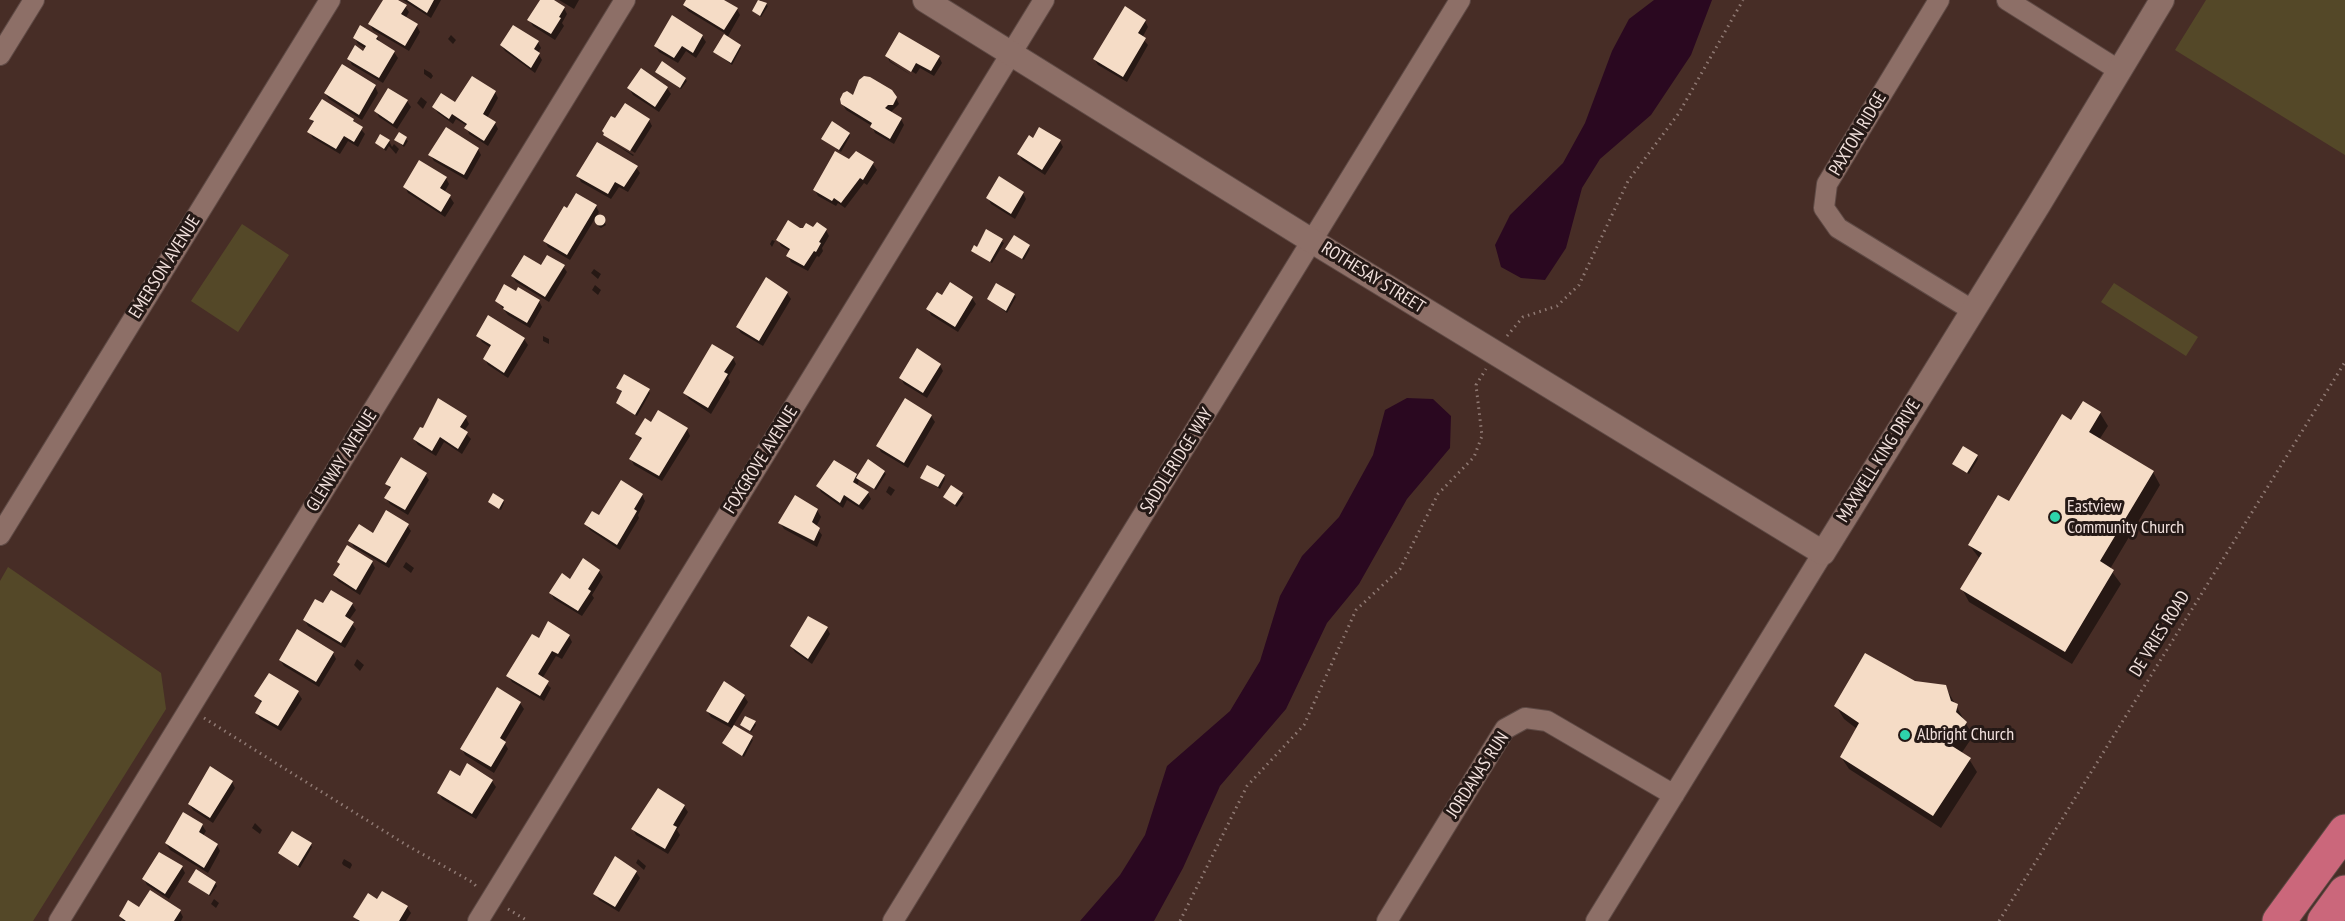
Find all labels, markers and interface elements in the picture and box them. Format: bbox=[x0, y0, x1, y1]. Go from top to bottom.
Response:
street label: PAXTON RIDGE bbox=[1825, 88, 1891, 180]
street label: EMERSON AVENUE bbox=[125, 212, 205, 322]
street label: ROTHESAY STREET bbox=[1317, 238, 1429, 318]
street label: MAXWELL KING DRIVE bbox=[1833, 396, 1925, 526]
street label: FOXGROVE AVENUE bbox=[719, 402, 803, 518]
street label: SADDLERIDGE WAY bbox=[1136, 404, 1218, 518]
street label: GLENWAY AVENUE bbox=[302, 406, 382, 516]
place label: Eastview Community Church bbox=[2067, 496, 2184, 538]
marker: Eastview Community Church bbox=[2048, 510, 2062, 524]
street label: DE VRIES ROAD bbox=[2125, 587, 2195, 681]
place label: Albright Church bbox=[1917, 724, 2014, 746]
street label: JORDANAS RUN bbox=[1442, 728, 1514, 822]
marker: Albright Church bbox=[1898, 728, 1912, 742]

